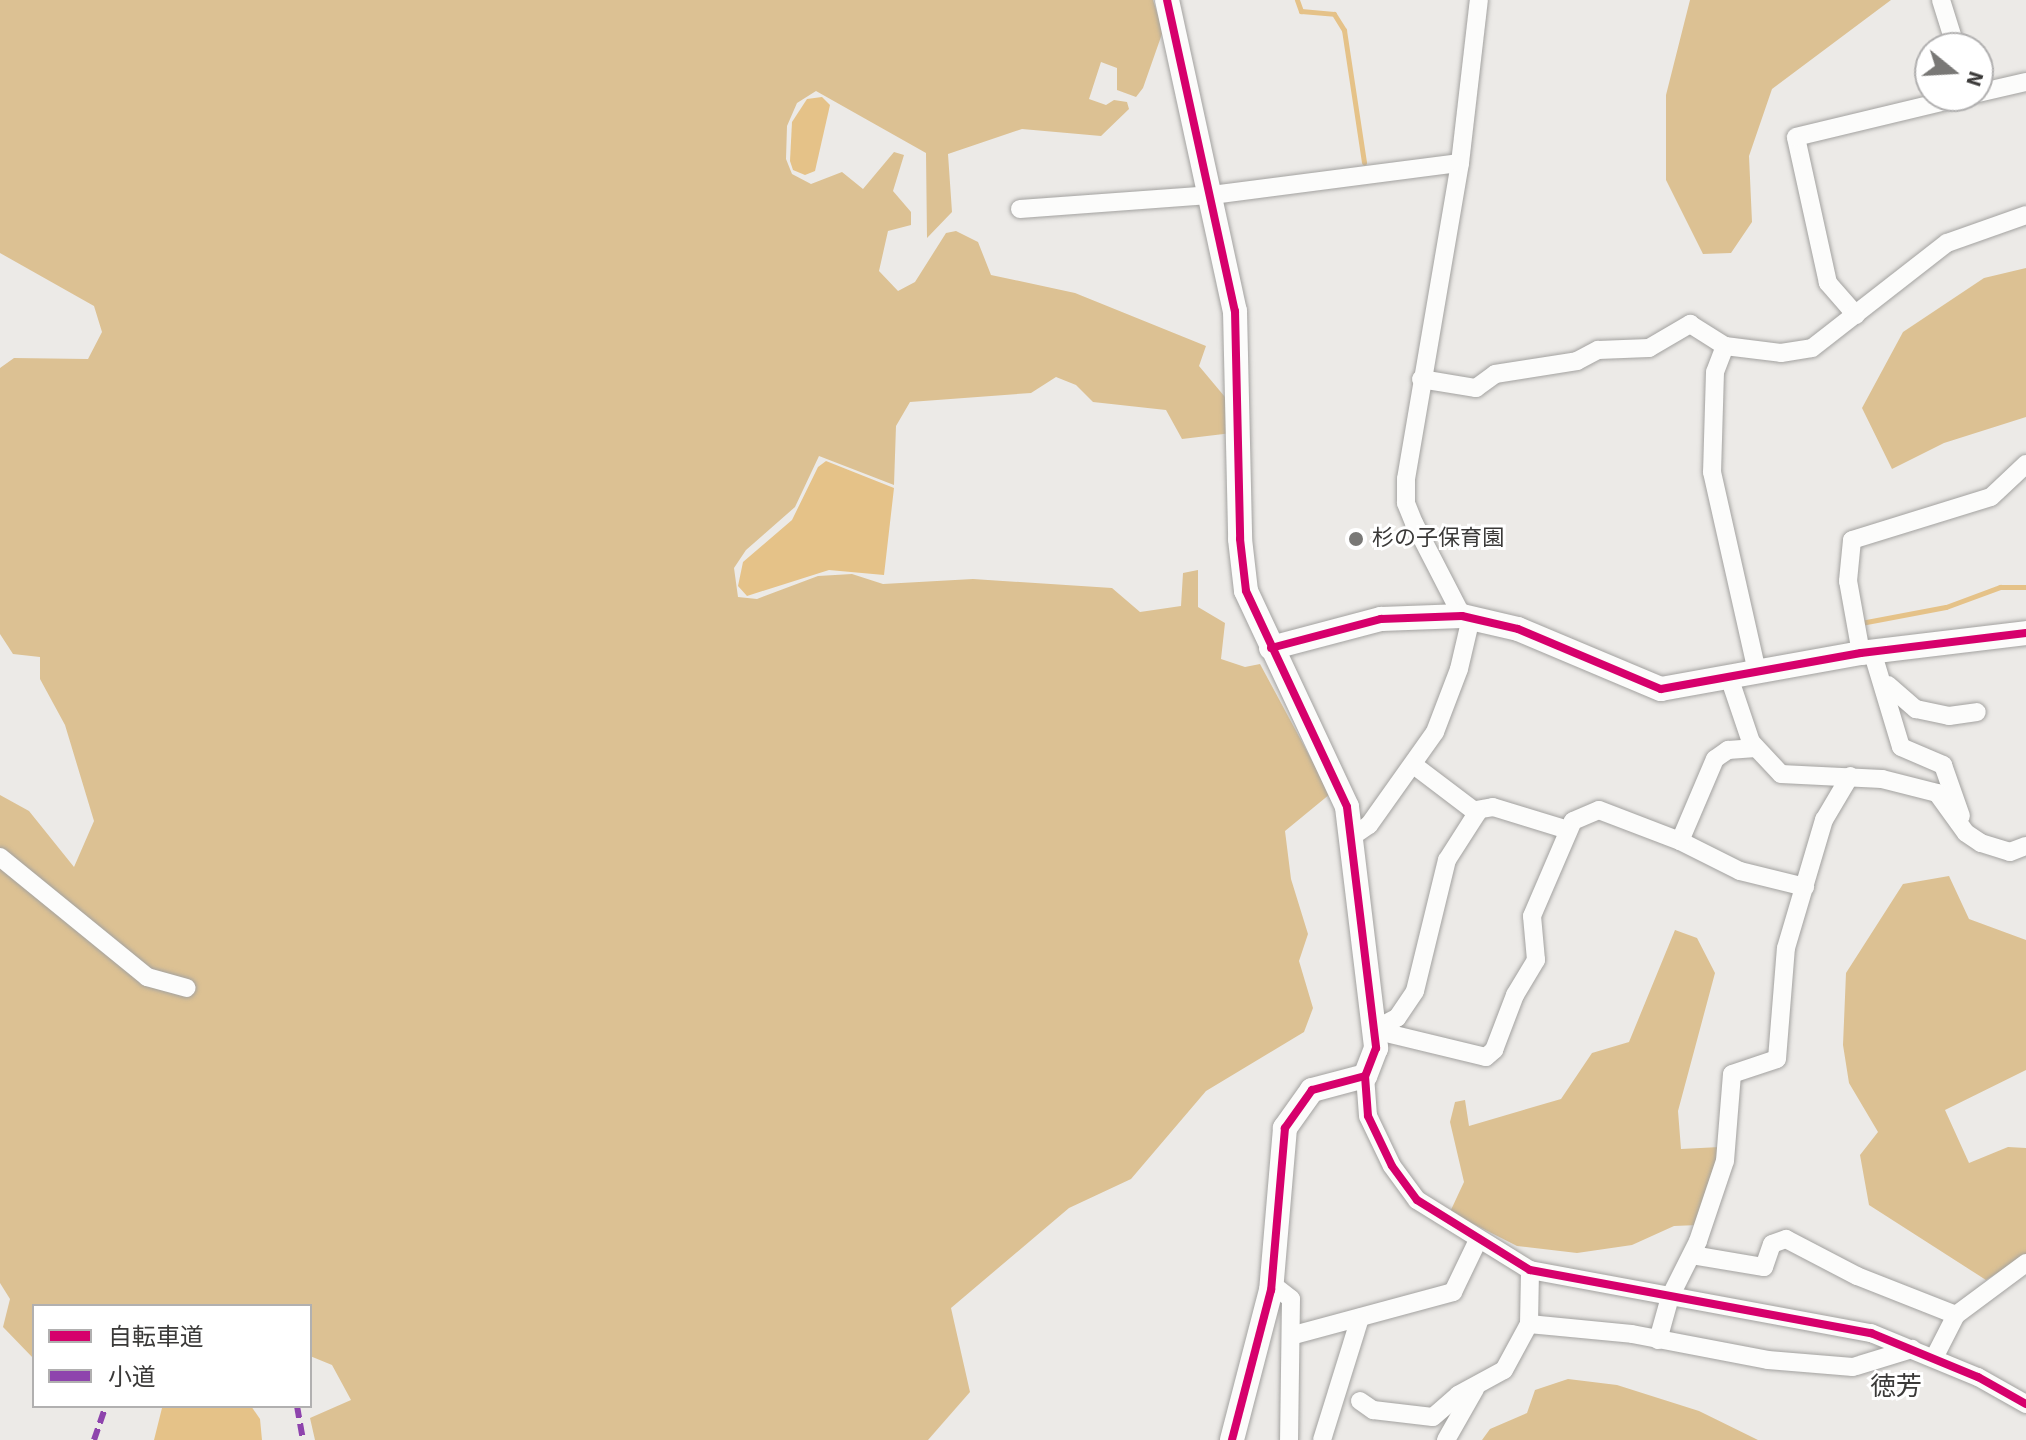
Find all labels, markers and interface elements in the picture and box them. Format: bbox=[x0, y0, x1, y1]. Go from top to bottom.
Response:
north arrow bbox=[1914, 32, 1994, 112]
text: N bbox=[1957, 67, 1992, 91]
place label: 杉の子保育園 bbox=[1372, 526, 1504, 552]
marker: 杉の子保育園 bbox=[1347, 530, 1365, 548]
legend bbox=[32, 1304, 312, 1408]
text: 自転車道 bbox=[108, 1320, 204, 1355]
text: 小道 bbox=[108, 1360, 156, 1395]
district label: 徳芳 bbox=[1870, 1371, 1922, 1403]

